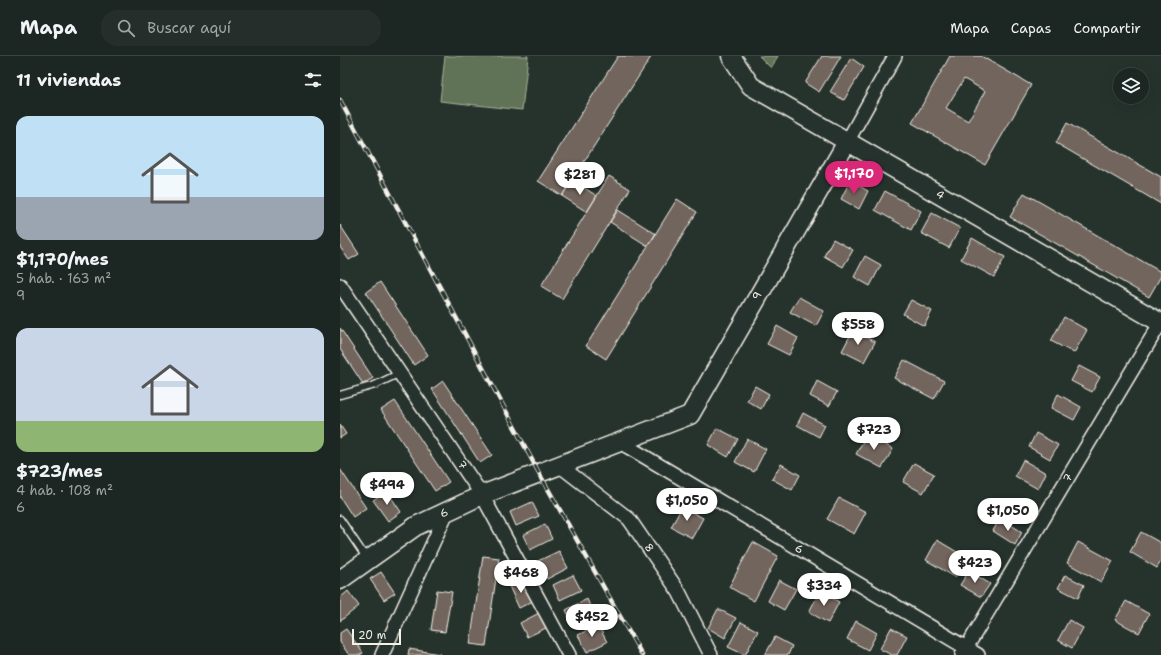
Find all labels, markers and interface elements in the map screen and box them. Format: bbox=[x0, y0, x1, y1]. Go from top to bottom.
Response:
search box bbox=[101, 10, 381, 46]
text: Mapa bbox=[20, 15, 77, 40]
icon: search bbox=[115, 17, 137, 39]
text: Buscar aquí bbox=[147, 18, 231, 38]
text: Mapa bbox=[950, 19, 989, 37]
text: Capas bbox=[1011, 19, 1052, 37]
text: Compartir bbox=[1074, 19, 1141, 37]
map controls bbox=[1113, 68, 1149, 104]
button: layers bbox=[1113, 68, 1149, 104]
text: 11 viviendas bbox=[16, 69, 121, 91]
icon: filters bbox=[302, 69, 324, 91]
icon: home bbox=[134, 142, 206, 214]
pin: $1,170 bbox=[821, 161, 887, 195]
pin: $281 bbox=[556, 162, 604, 196]
text: $1,170 bbox=[834, 165, 874, 182]
text: $281 bbox=[564, 166, 596, 183]
street label: 4 bbox=[933, 187, 947, 204]
text: $1,170/mes bbox=[16, 248, 109, 270]
text: 5 hab. · 163 m² bbox=[16, 270, 111, 287]
text: 9 bbox=[16, 287, 25, 304]
street label: 9 bbox=[749, 289, 765, 303]
pin: $558 bbox=[834, 312, 882, 346]
text: $558 bbox=[841, 316, 875, 333]
icon: home bbox=[134, 354, 206, 426]
pin: $723 bbox=[850, 417, 898, 451]
text: $723 bbox=[856, 421, 892, 438]
street label: 7 bbox=[454, 458, 471, 473]
text: $723/mes bbox=[16, 460, 103, 482]
street label: 7 bbox=[1060, 471, 1077, 485]
pin: $494 bbox=[363, 472, 411, 506]
text: $494 bbox=[369, 476, 405, 493]
text: 4 hab. · 108 m² bbox=[16, 482, 113, 499]
pin: $1,050 bbox=[654, 488, 720, 522]
text: $1,050 bbox=[665, 492, 709, 509]
pin: $1,050 bbox=[975, 498, 1041, 532]
text: 6 bbox=[16, 499, 25, 516]
text: $1,050 bbox=[986, 502, 1030, 519]
street label: 6 bbox=[437, 505, 451, 521]
street label: 8 bbox=[641, 541, 657, 555]
street label: 6 bbox=[792, 541, 806, 557]
pin: $423 bbox=[951, 550, 999, 584]
text: $423 bbox=[957, 554, 993, 571]
pin: $468 bbox=[497, 560, 545, 594]
text: $468 bbox=[503, 564, 539, 581]
pin: $334 bbox=[800, 573, 848, 607]
text: $334 bbox=[806, 577, 842, 594]
pin: $452 bbox=[568, 604, 616, 638]
text: $452 bbox=[575, 608, 609, 625]
scale bar bbox=[352, 627, 401, 646]
text: 20 m bbox=[358, 628, 386, 643]

